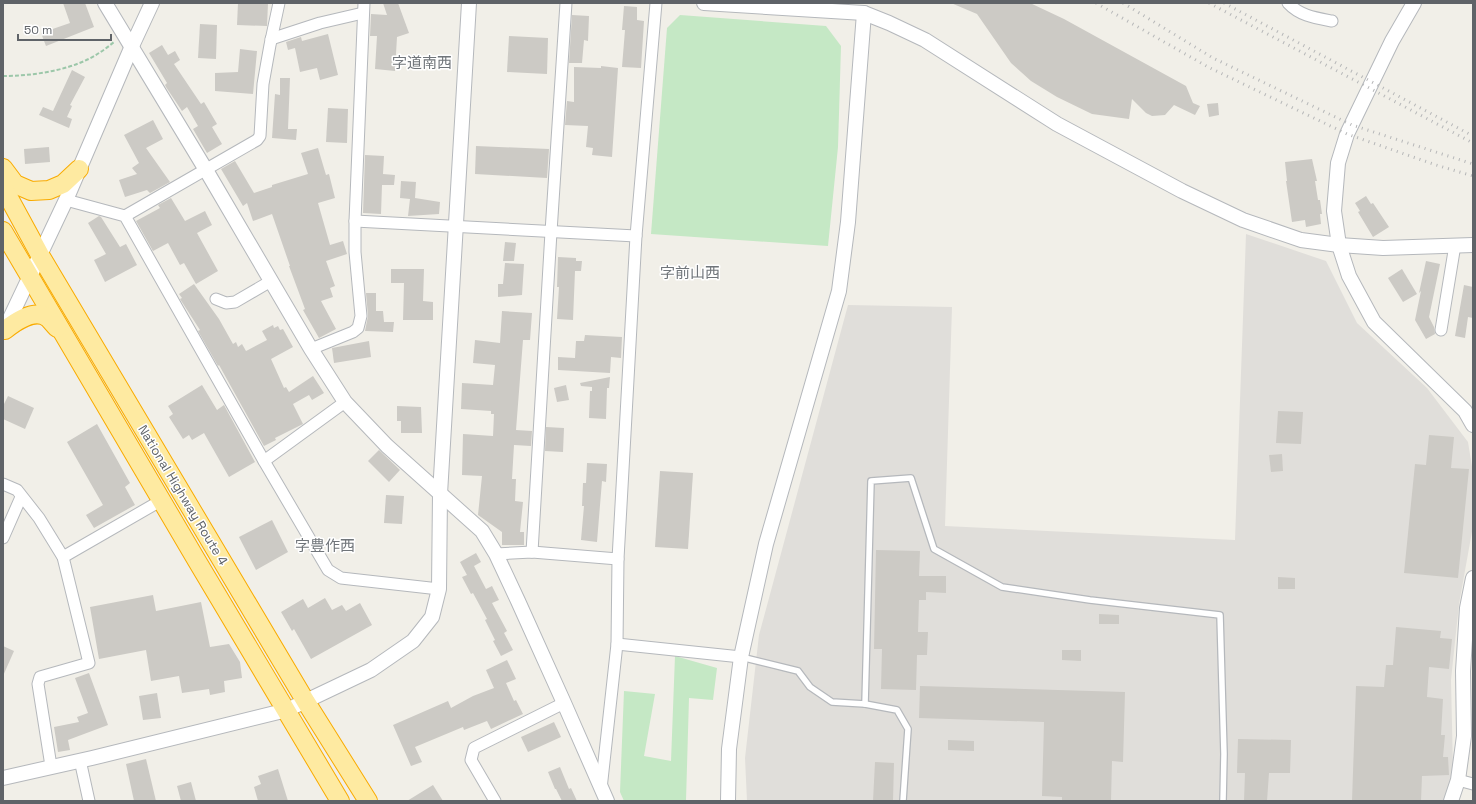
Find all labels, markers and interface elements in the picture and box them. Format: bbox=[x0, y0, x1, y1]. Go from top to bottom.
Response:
scale bar bbox=[18, 16, 111, 42]
text: 50 m bbox=[24, 22, 52, 38]
district label: 字道南西 bbox=[392, 53, 452, 72]
district label: 字前山西 bbox=[660, 263, 720, 282]
street label: National Highway Route 4 bbox=[134, 422, 232, 568]
district label: 字豊作西 bbox=[295, 536, 355, 555]

